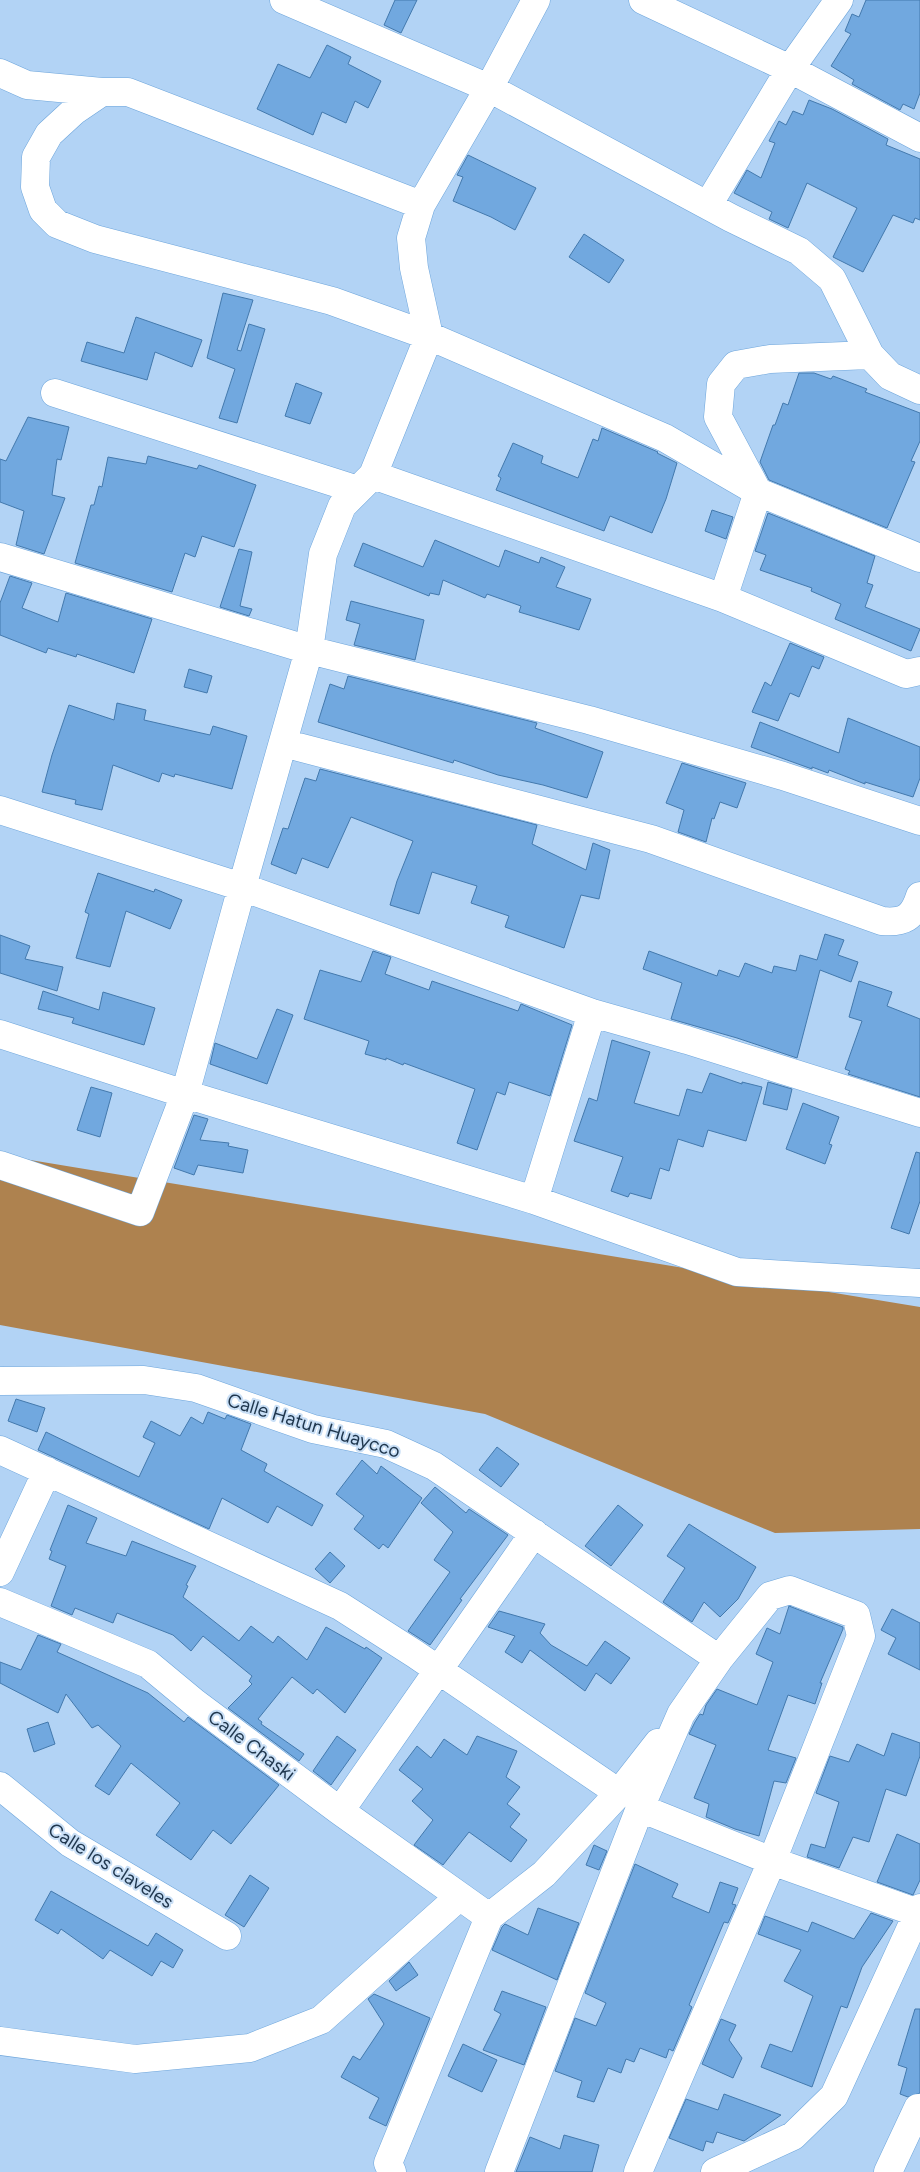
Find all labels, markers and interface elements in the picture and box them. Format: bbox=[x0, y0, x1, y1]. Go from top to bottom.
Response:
street label: Calle Hatun Huaycco bbox=[225, 1388, 403, 1463]
street label: Calle Chaski bbox=[204, 1705, 300, 1786]
street label: Calle los claveles bbox=[44, 1818, 178, 1913]

